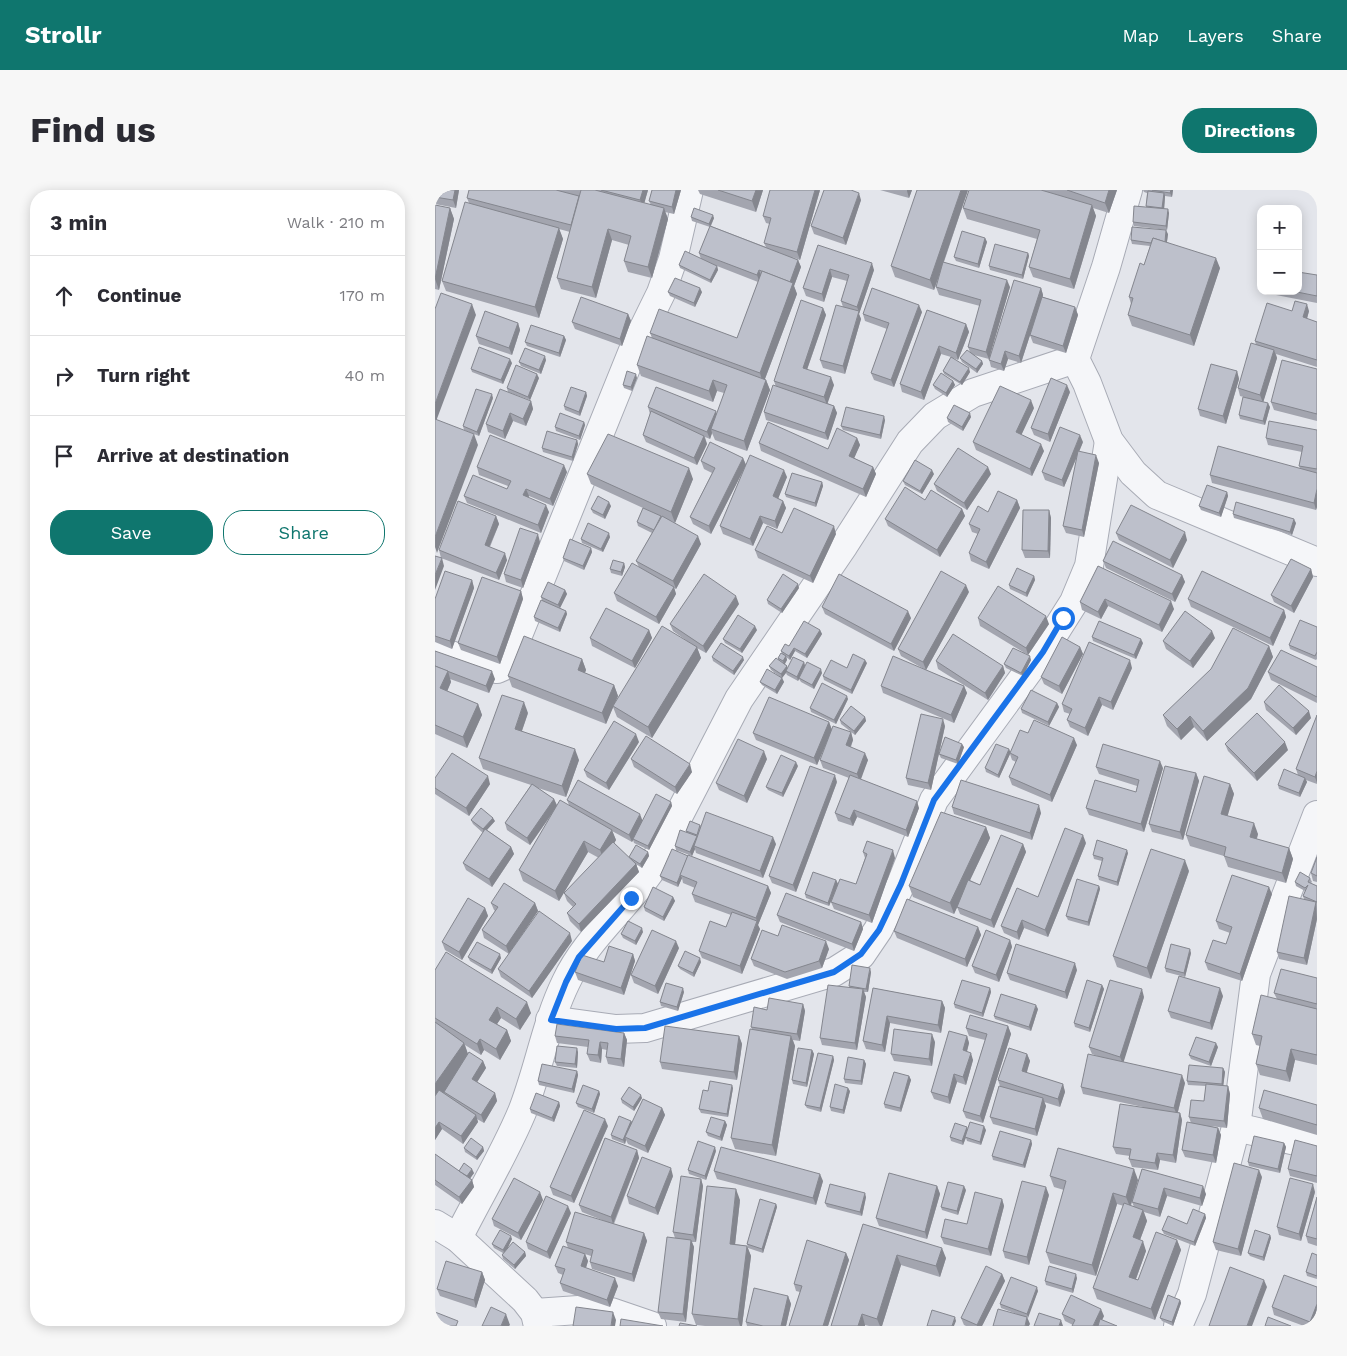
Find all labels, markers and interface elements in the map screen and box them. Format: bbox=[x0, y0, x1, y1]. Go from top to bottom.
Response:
text: Strollr bbox=[25, 21, 102, 49]
text: Map bbox=[1122, 25, 1159, 46]
text: Layers bbox=[1187, 25, 1244, 46]
text: Share bbox=[1272, 25, 1322, 46]
button: Directions bbox=[1182, 108, 1317, 153]
text: Find us bbox=[30, 109, 156, 151]
map controls bbox=[1257, 205, 1302, 295]
button: + bbox=[1257, 205, 1302, 250]
text: 3 min bbox=[50, 210, 107, 235]
text: Walk · 210 m bbox=[287, 213, 385, 232]
button: − bbox=[1257, 250, 1302, 295]
icon: ahead bbox=[50, 282, 78, 310]
text: Continue bbox=[97, 284, 181, 307]
text: 170 m bbox=[339, 286, 385, 305]
icon: right bbox=[50, 362, 78, 390]
text: Turn right bbox=[97, 364, 190, 387]
text: 40 m bbox=[345, 366, 385, 385]
icon: arrive bbox=[50, 442, 78, 470]
text: Arrive at destination bbox=[97, 444, 289, 467]
button: Save bbox=[50, 510, 213, 555]
button: Share bbox=[223, 510, 385, 555]
route start bbox=[1052, 607, 1075, 630]
route end bbox=[620, 887, 643, 910]

